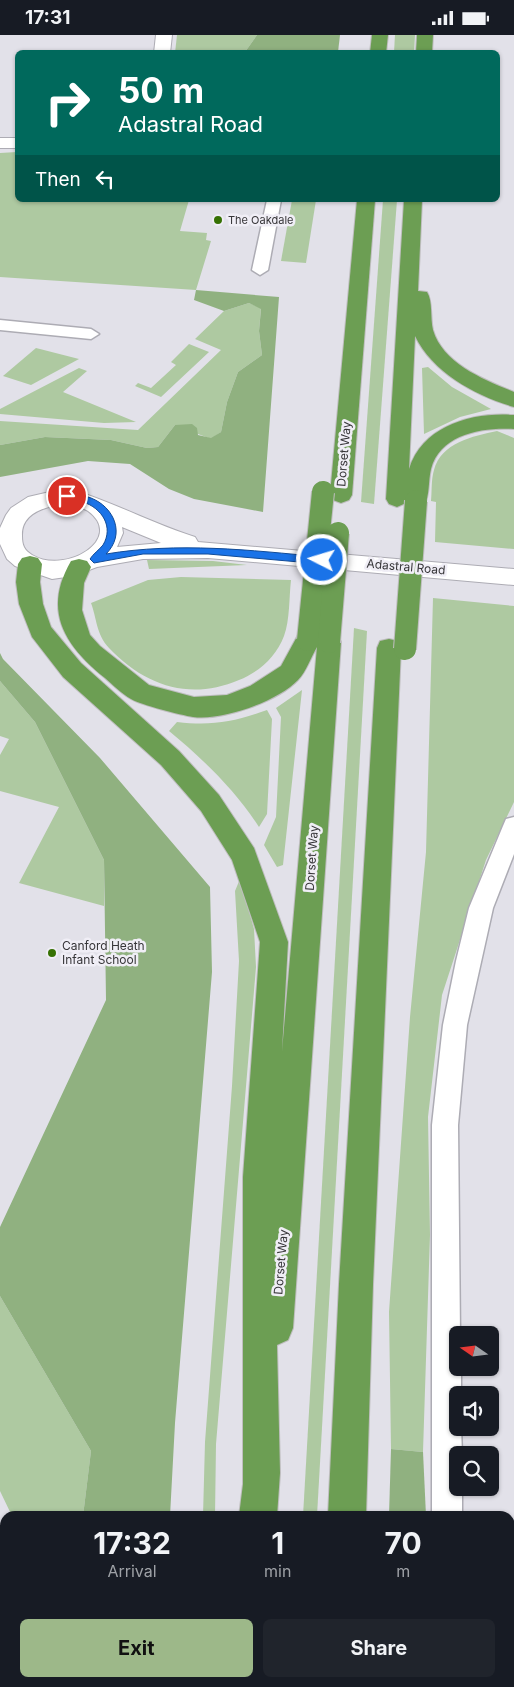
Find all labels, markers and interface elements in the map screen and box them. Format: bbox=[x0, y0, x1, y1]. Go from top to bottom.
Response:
text: 17:31 bbox=[25, 6, 70, 29]
text: 50 m bbox=[118, 69, 204, 111]
icon: right bbox=[35, 70, 100, 135]
text: Adastral Road bbox=[118, 111, 263, 137]
icon: left bbox=[91, 165, 119, 193]
text: Then bbox=[35, 168, 81, 191]
place label: The Oakdale bbox=[228, 213, 293, 227]
marker: The Oakdale bbox=[212, 214, 224, 226]
street label: Dorset Way bbox=[333, 420, 354, 487]
pin bbox=[46, 475, 88, 517]
icon: arrive bbox=[53, 482, 81, 510]
position arrow bbox=[295, 533, 347, 585]
street label: Adastral Road bbox=[366, 556, 446, 577]
street label: Dorset Way bbox=[302, 825, 321, 891]
place label: Canford Heath Infant School bbox=[62, 938, 145, 967]
marker: Canford Heath Infant School bbox=[46, 947, 58, 959]
street label: Dorset Way bbox=[270, 1228, 291, 1295]
north arrow bbox=[449, 1326, 499, 1376]
map controls bbox=[449, 1326, 499, 1496]
button: sound bbox=[449, 1386, 499, 1436]
button: search bbox=[449, 1446, 499, 1496]
text: 17:32 bbox=[93, 1525, 171, 1561]
text: 1 bbox=[271, 1525, 284, 1561]
text: 70 bbox=[385, 1525, 422, 1561]
text: Arrival bbox=[107, 1561, 157, 1581]
text: min bbox=[264, 1561, 291, 1581]
text: m bbox=[396, 1561, 410, 1581]
button: Exit bbox=[20, 1619, 253, 1677]
button: Share bbox=[263, 1619, 495, 1677]

